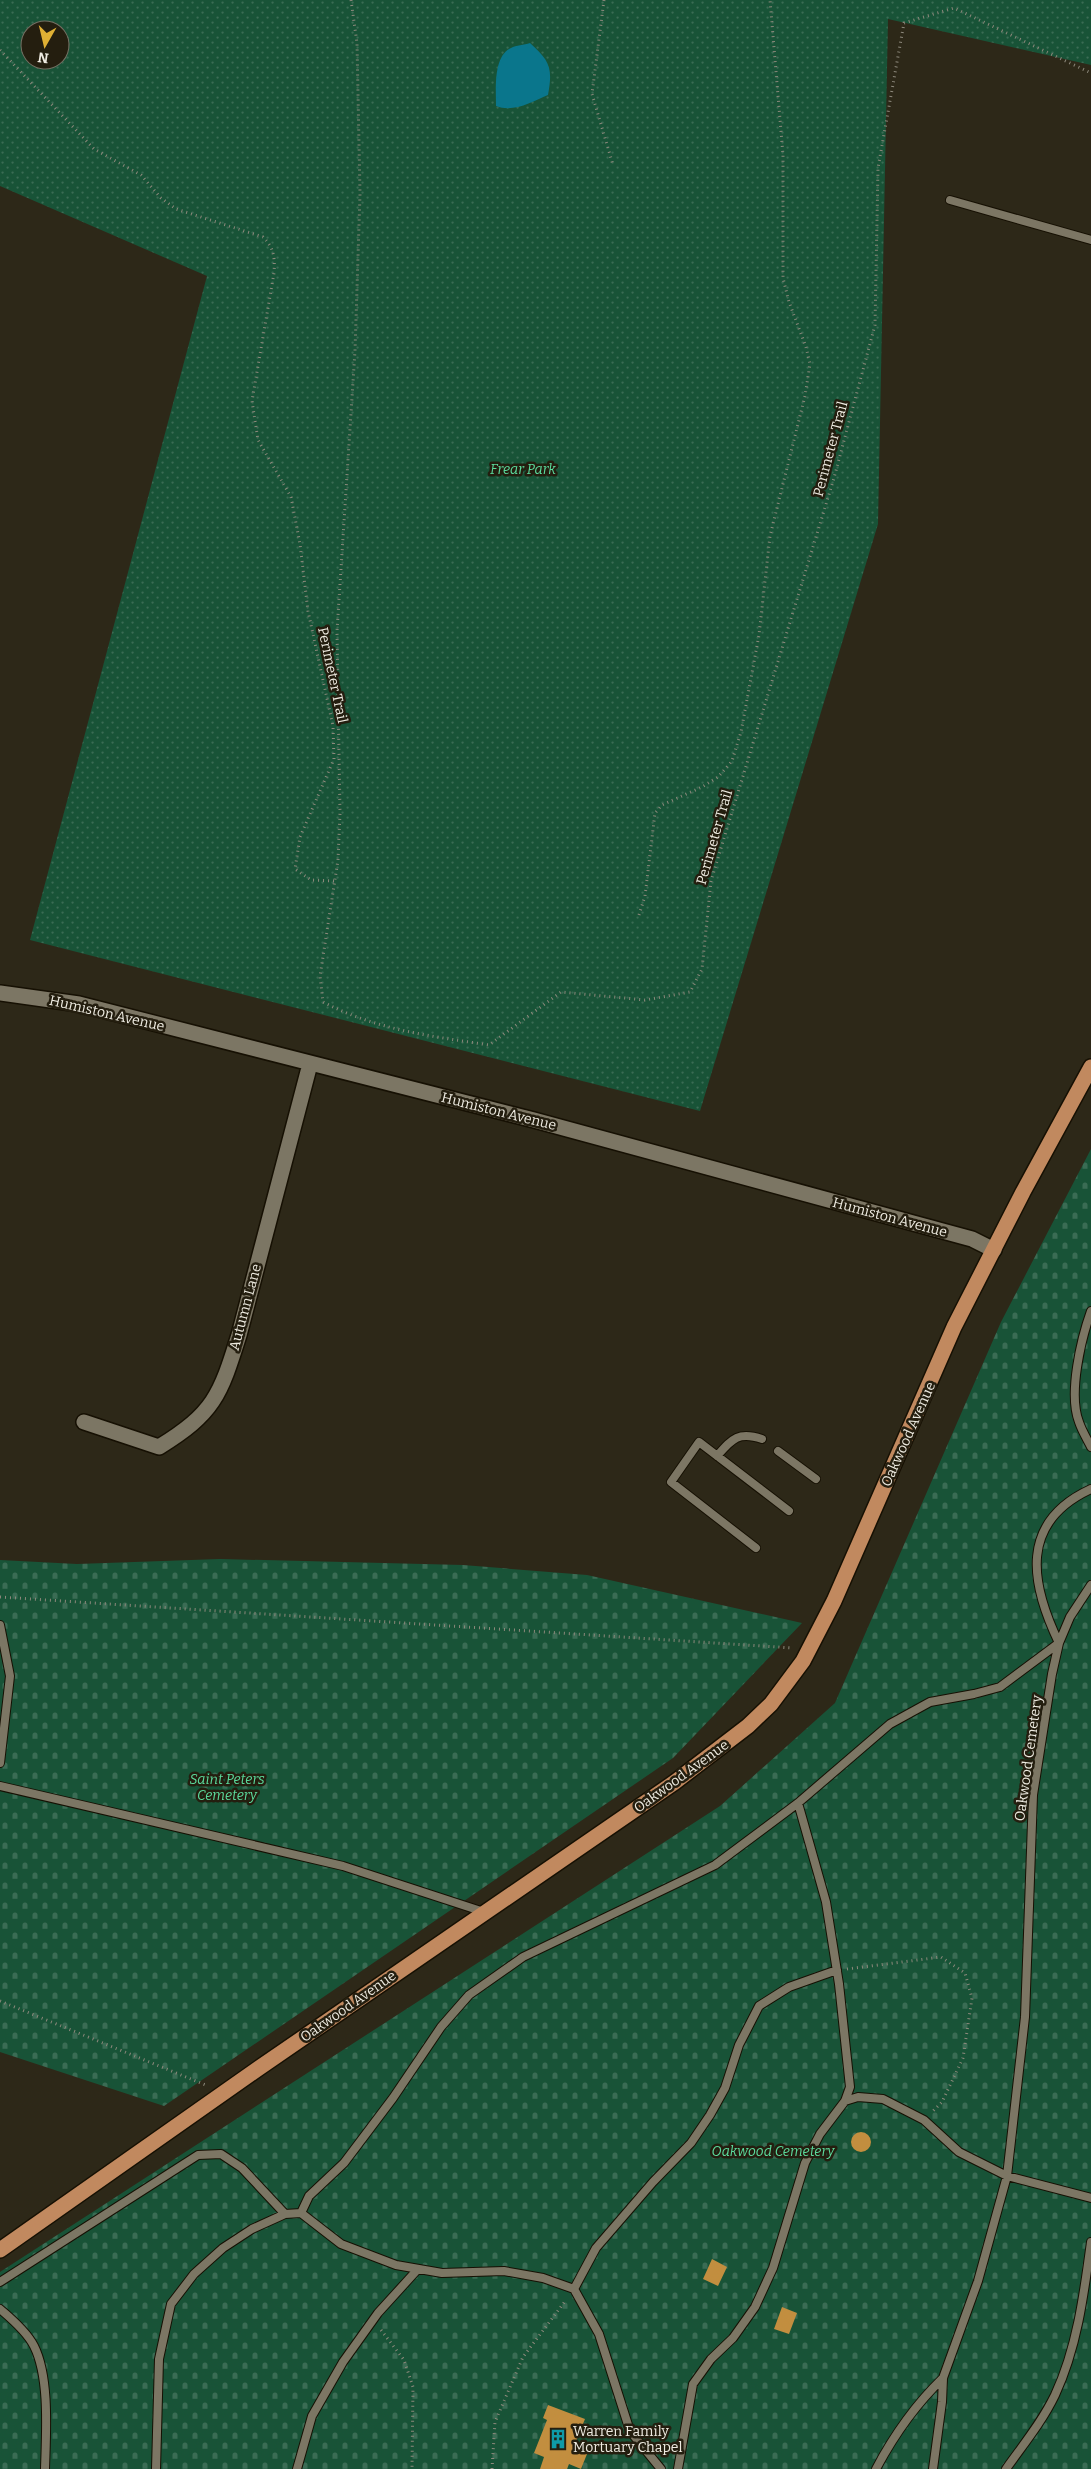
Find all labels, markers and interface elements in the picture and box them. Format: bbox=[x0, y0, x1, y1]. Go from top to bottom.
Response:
north arrow bbox=[20, 20, 70, 70]
text: N bbox=[37, 48, 50, 67]
street label: Perimeter Trail bbox=[810, 400, 851, 499]
park label: Frear Park bbox=[490, 461, 556, 478]
street label: Perimeter Trail bbox=[314, 625, 351, 725]
street label: Perimeter Trail bbox=[693, 788, 736, 887]
street label: Humiston Avenue bbox=[48, 992, 166, 1035]
street label: Humiston Avenue bbox=[440, 1089, 558, 1134]
street label: Humiston Avenue bbox=[831, 1194, 949, 1241]
street label: Autumn Lane bbox=[226, 1262, 265, 1352]
street label: Oakwood Avenue bbox=[878, 1379, 939, 1489]
street label: Oakwood Cemetery bbox=[1011, 1693, 1046, 1822]
street label: Oakwood Avenue bbox=[631, 1736, 732, 1816]
park label: Saint Peters Cemetery bbox=[189, 1771, 265, 1804]
street label: Oakwood Avenue bbox=[297, 1967, 399, 2046]
park label: Oakwood Cemetery bbox=[712, 2143, 835, 2160]
place label: Warren Family Mortuary Chapel bbox=[573, 2423, 683, 2456]
building icon: Warren Family Mortuary Chapel bbox=[547, 2428, 569, 2450]

